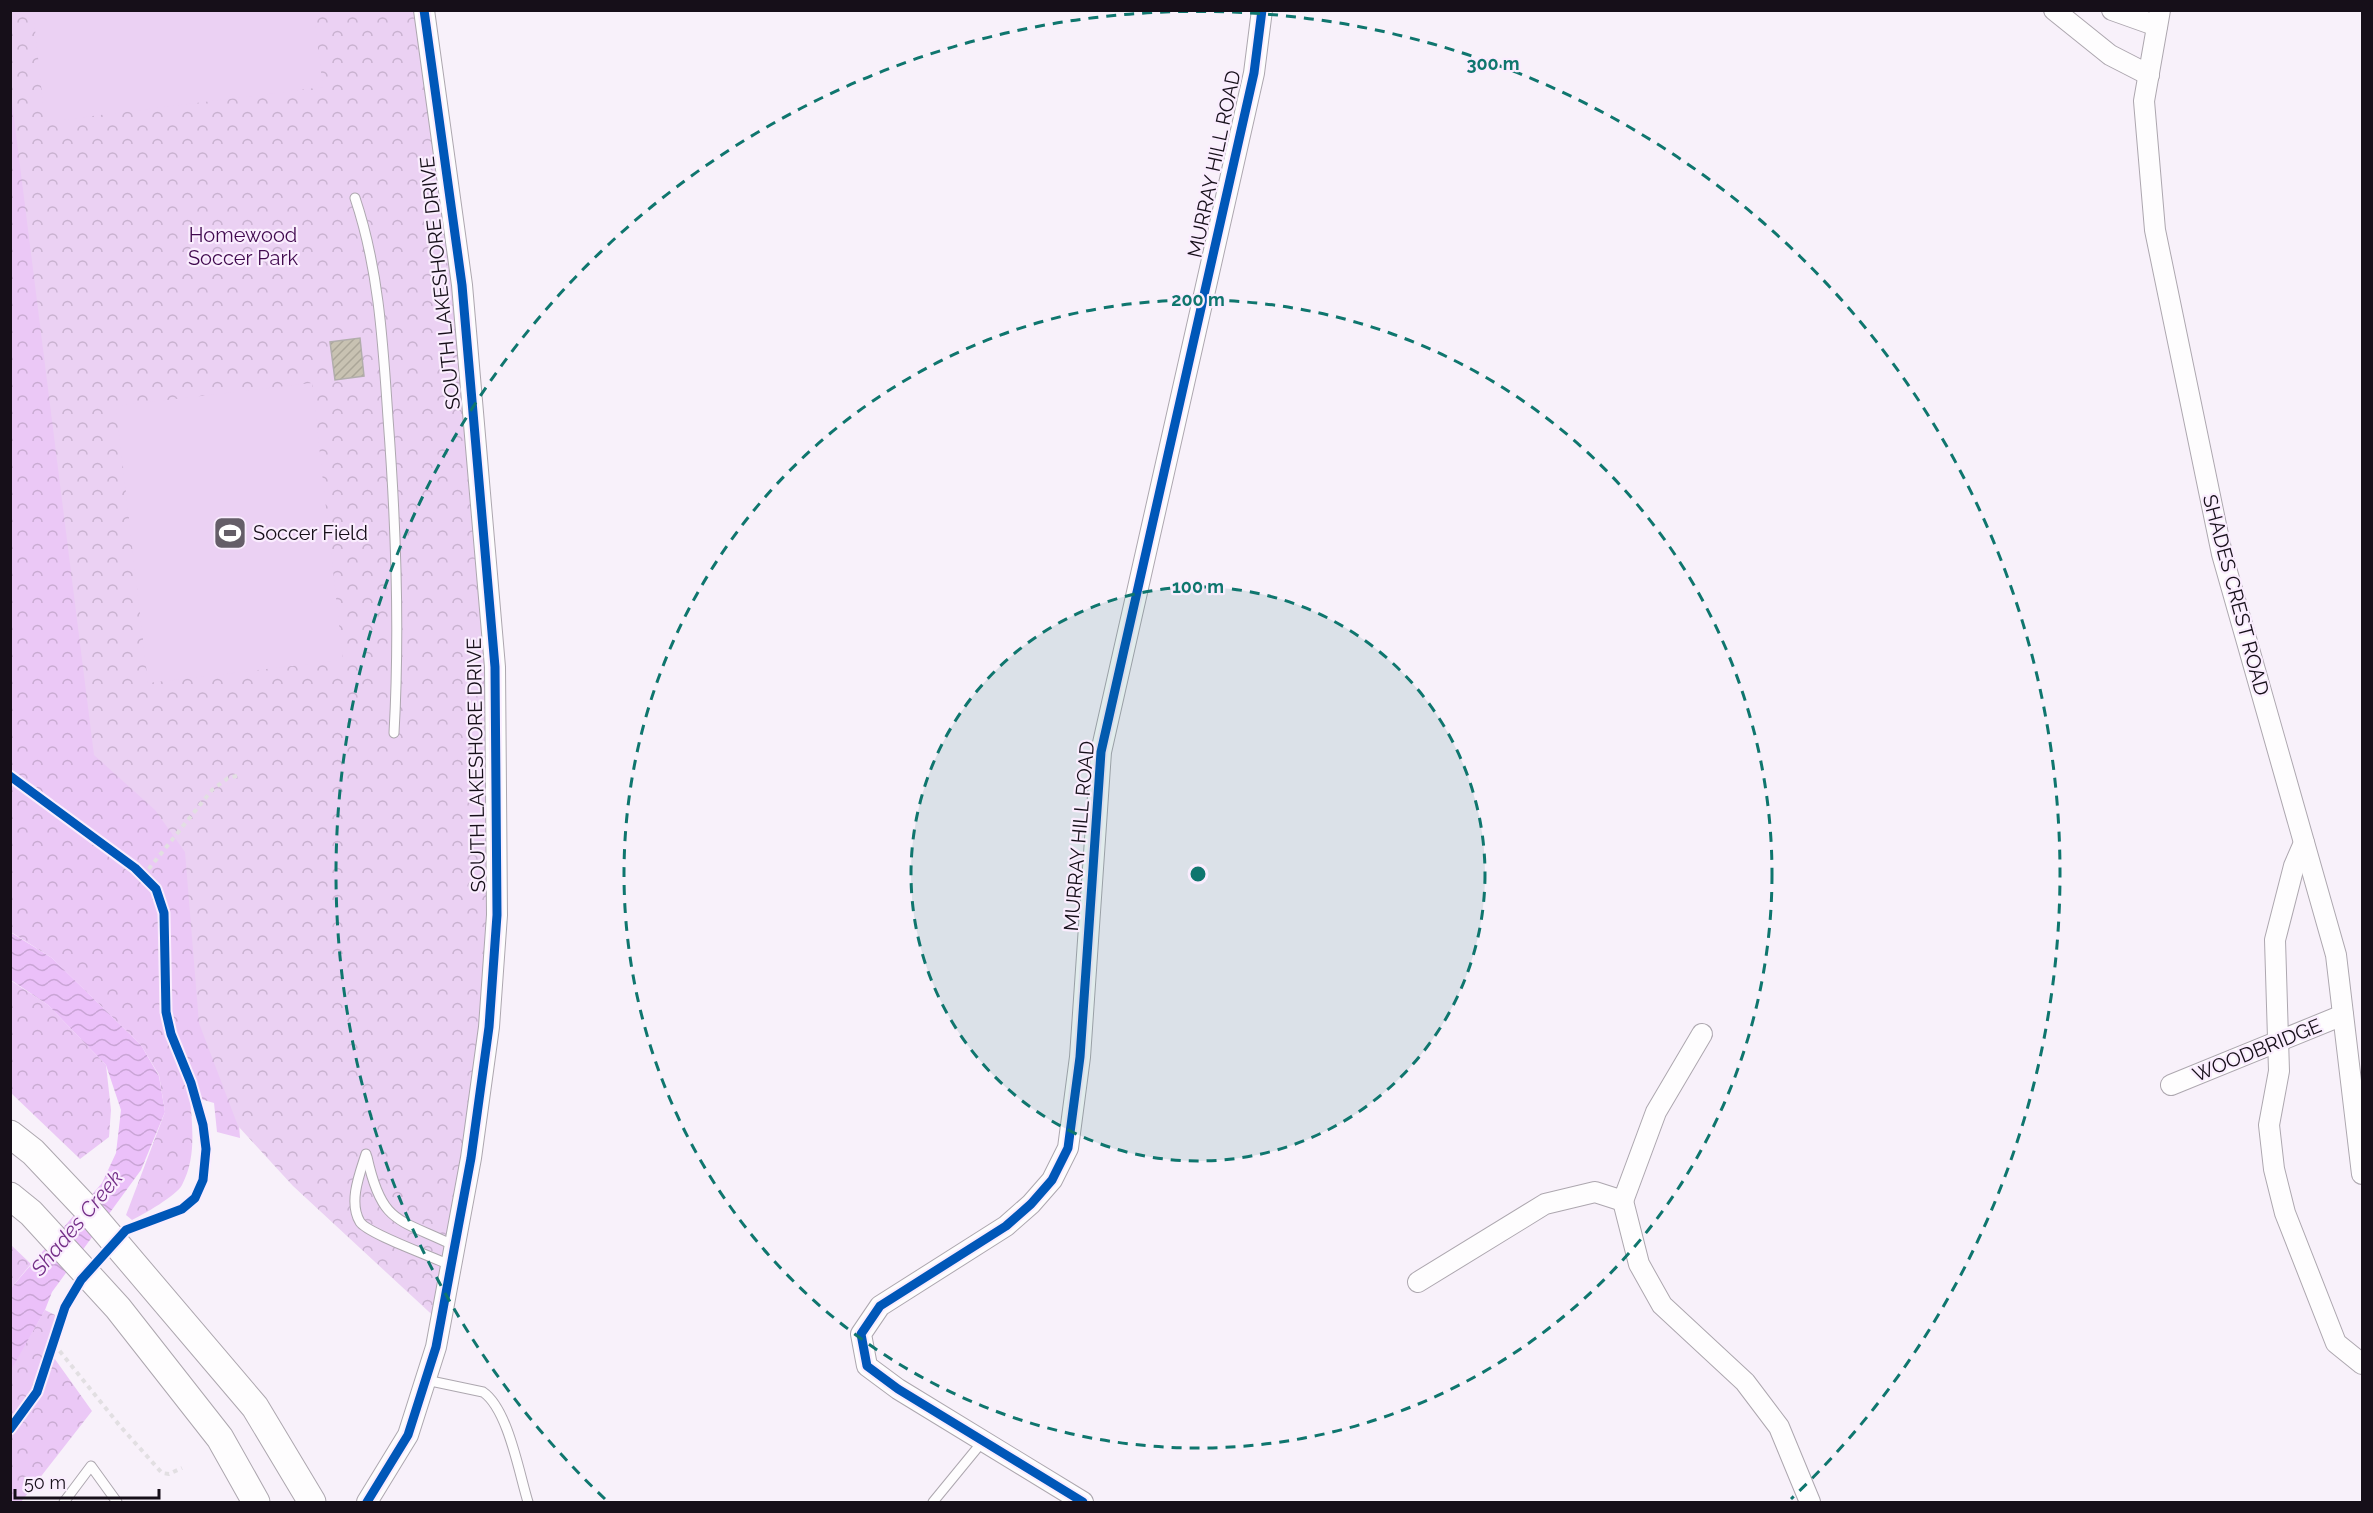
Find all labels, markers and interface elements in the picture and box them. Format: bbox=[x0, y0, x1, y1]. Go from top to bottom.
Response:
text: 300 m bbox=[1466, 53, 1520, 74]
street label: MURRAY HILL ROAD bbox=[1182, 68, 1246, 260]
street label: SOUTH LAKESHORE DRIVE bbox=[415, 155, 465, 411]
park label: Homewood Soccer Park bbox=[188, 223, 298, 270]
text: 200 m bbox=[1171, 289, 1225, 310]
street label: SHADES CREST ROAD bbox=[2198, 492, 2274, 698]
sports icon: Soccer Field bbox=[212, 515, 248, 551]
place label: Soccer Field bbox=[253, 521, 368, 545]
text: 100 m bbox=[1172, 576, 1224, 597]
street label: SOUTH LAKESHORE DRIVE bbox=[462, 637, 490, 893]
street label: MURRAY HILL ROAD bbox=[1059, 740, 1099, 932]
centre of rings bbox=[1188, 864, 1208, 884]
street label: WOODBRIDGE bbox=[2189, 1013, 2325, 1087]
water label: Shades Creek bbox=[25, 1165, 128, 1281]
scale bar bbox=[15, 1462, 159, 1500]
text: 50 m bbox=[24, 1472, 66, 1493]

